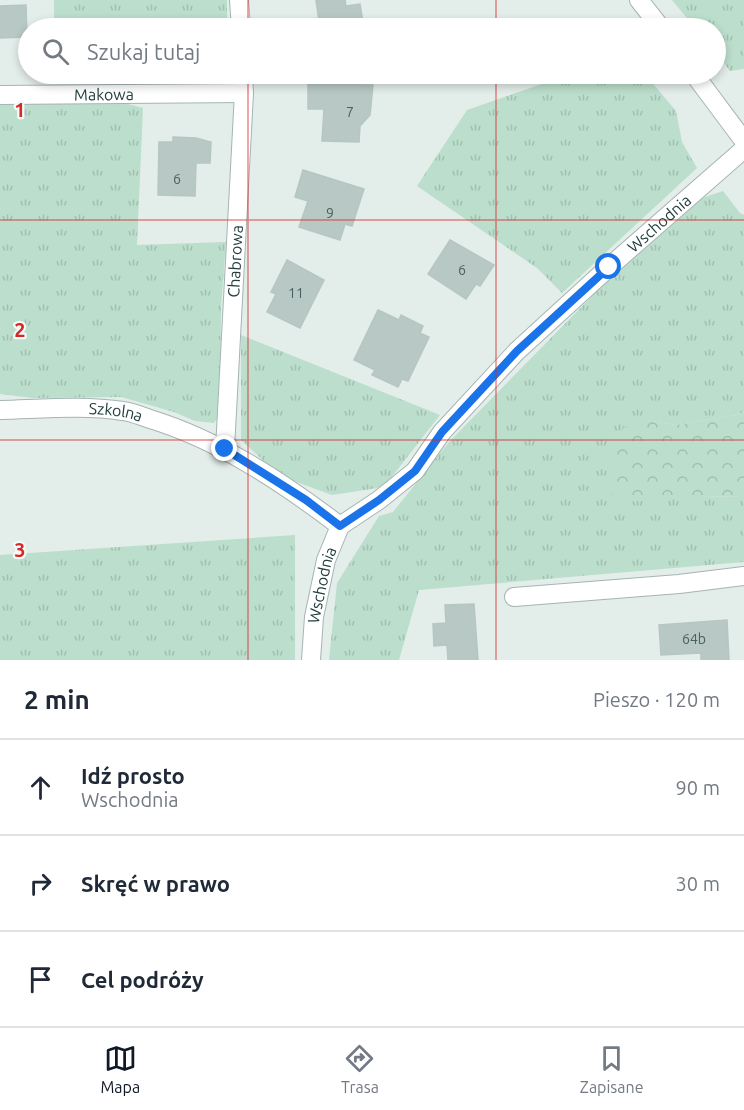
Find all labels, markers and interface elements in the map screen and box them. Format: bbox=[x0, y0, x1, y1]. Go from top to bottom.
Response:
search box bbox=[18, 18, 726, 84]
icon: search bbox=[39, 35, 72, 68]
text: Szukaj tutaj bbox=[87, 39, 200, 64]
street label: Makowa bbox=[74, 85, 134, 103]
text: 1 bbox=[14, 98, 26, 121]
house number: 7 bbox=[346, 104, 354, 120]
house number: 6 bbox=[173, 171, 181, 187]
street label: Wschodnia bbox=[624, 191, 694, 256]
house number: 9 bbox=[326, 205, 334, 221]
street label: Chabrowa bbox=[224, 225, 246, 298]
route start bbox=[595, 253, 621, 279]
house number: 6 bbox=[458, 262, 466, 278]
house number: 11 bbox=[288, 285, 304, 301]
text: 2 bbox=[14, 318, 26, 341]
street label: Szkolna bbox=[88, 399, 145, 425]
route end bbox=[211, 435, 237, 461]
text: 3 bbox=[14, 538, 26, 561]
street label: Wschodnia bbox=[304, 544, 340, 625]
house number: 64b bbox=[682, 631, 706, 647]
text: 2 min bbox=[24, 685, 90, 714]
text: Pieszo · 120 m bbox=[593, 688, 720, 711]
text: Idź prosto bbox=[81, 763, 185, 788]
icon: ahead bbox=[24, 771, 57, 804]
text: 90 m bbox=[676, 776, 720, 799]
text: Wschodnia bbox=[81, 788, 179, 811]
icon: right bbox=[24, 867, 57, 900]
text: Skręć w prawo bbox=[81, 871, 230, 896]
text: 30 m bbox=[676, 872, 720, 895]
icon: arrive bbox=[24, 963, 57, 996]
text: Cel podróży bbox=[81, 967, 204, 992]
tab: Mapa bbox=[100, 1042, 140, 1096]
tab: Trasa bbox=[341, 1042, 379, 1096]
tab: Zapisane bbox=[580, 1042, 644, 1096]

